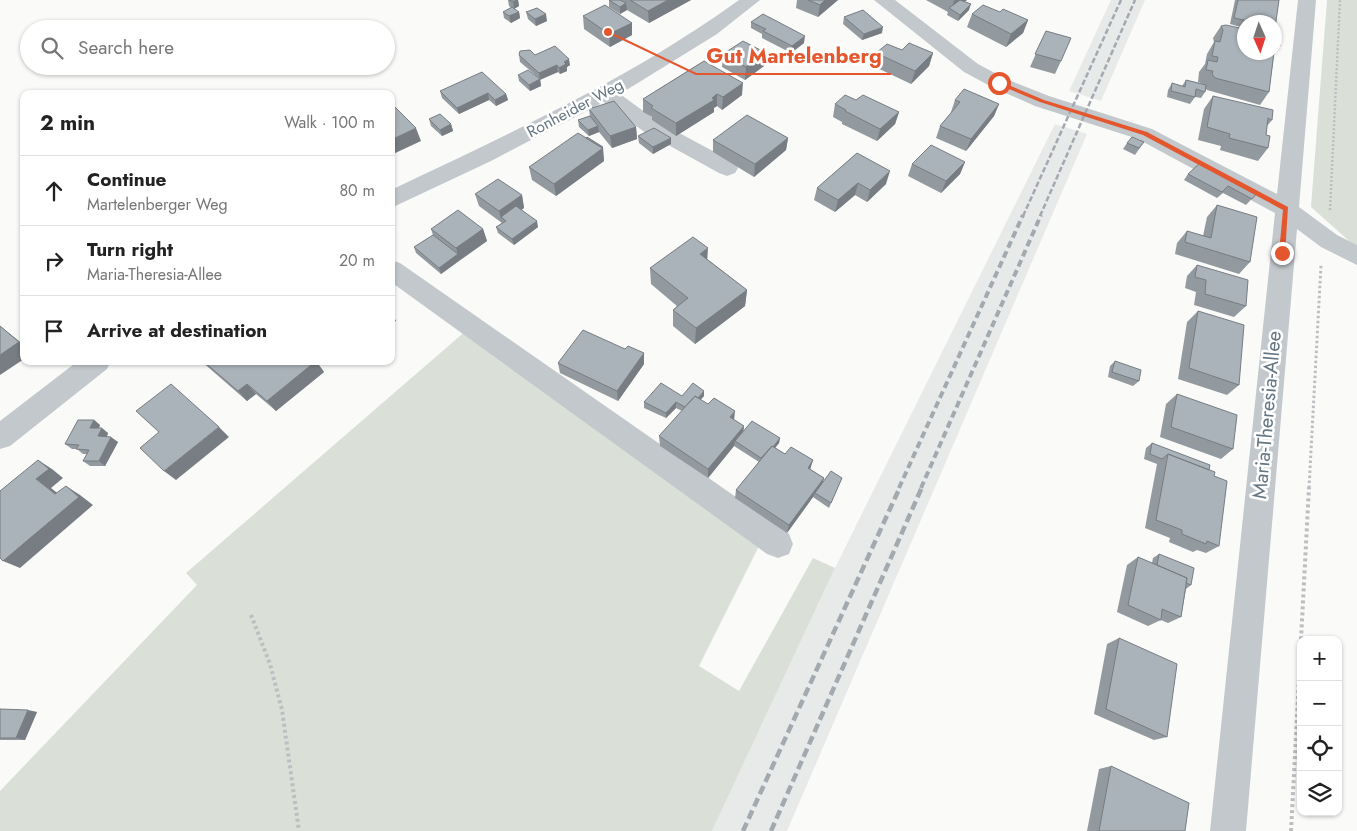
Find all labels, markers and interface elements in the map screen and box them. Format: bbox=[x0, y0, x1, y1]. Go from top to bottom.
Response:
north arrow bbox=[1237, 15, 1282, 60]
search box bbox=[20, 20, 395, 75]
icon: search bbox=[38, 34, 66, 62]
text: Search here bbox=[78, 34, 174, 61]
callout: Gut Martelenberg bbox=[696, 38, 891, 74]
text: Gut Martelenberg bbox=[706, 41, 882, 71]
route start bbox=[988, 72, 1011, 95]
street label: Ronheider Weg bbox=[523, 73, 627, 143]
text: 2 min bbox=[40, 108, 95, 138]
text: Walk · 100 m bbox=[284, 111, 375, 134]
text: Continue bbox=[87, 166, 166, 193]
icon: ahead bbox=[40, 177, 68, 205]
text: 80 m bbox=[339, 179, 375, 202]
text: Martelenberger Weg bbox=[87, 193, 228, 216]
text: Turn right bbox=[87, 236, 173, 263]
route end bbox=[1271, 242, 1294, 265]
icon: right bbox=[40, 247, 68, 275]
text: 20 m bbox=[339, 249, 375, 272]
text: Maria-Theresia-Allee bbox=[87, 263, 222, 286]
icon: arrive bbox=[40, 317, 68, 345]
text: Arrive at destination bbox=[87, 317, 267, 344]
street label: Maria-Theresia-Allee bbox=[1245, 330, 1289, 500]
map controls bbox=[1297, 636, 1342, 816]
button: + bbox=[1297, 636, 1342, 681]
button: − bbox=[1297, 681, 1342, 726]
button: locate bbox=[1297, 726, 1342, 771]
button: layers bbox=[1297, 771, 1342, 816]

